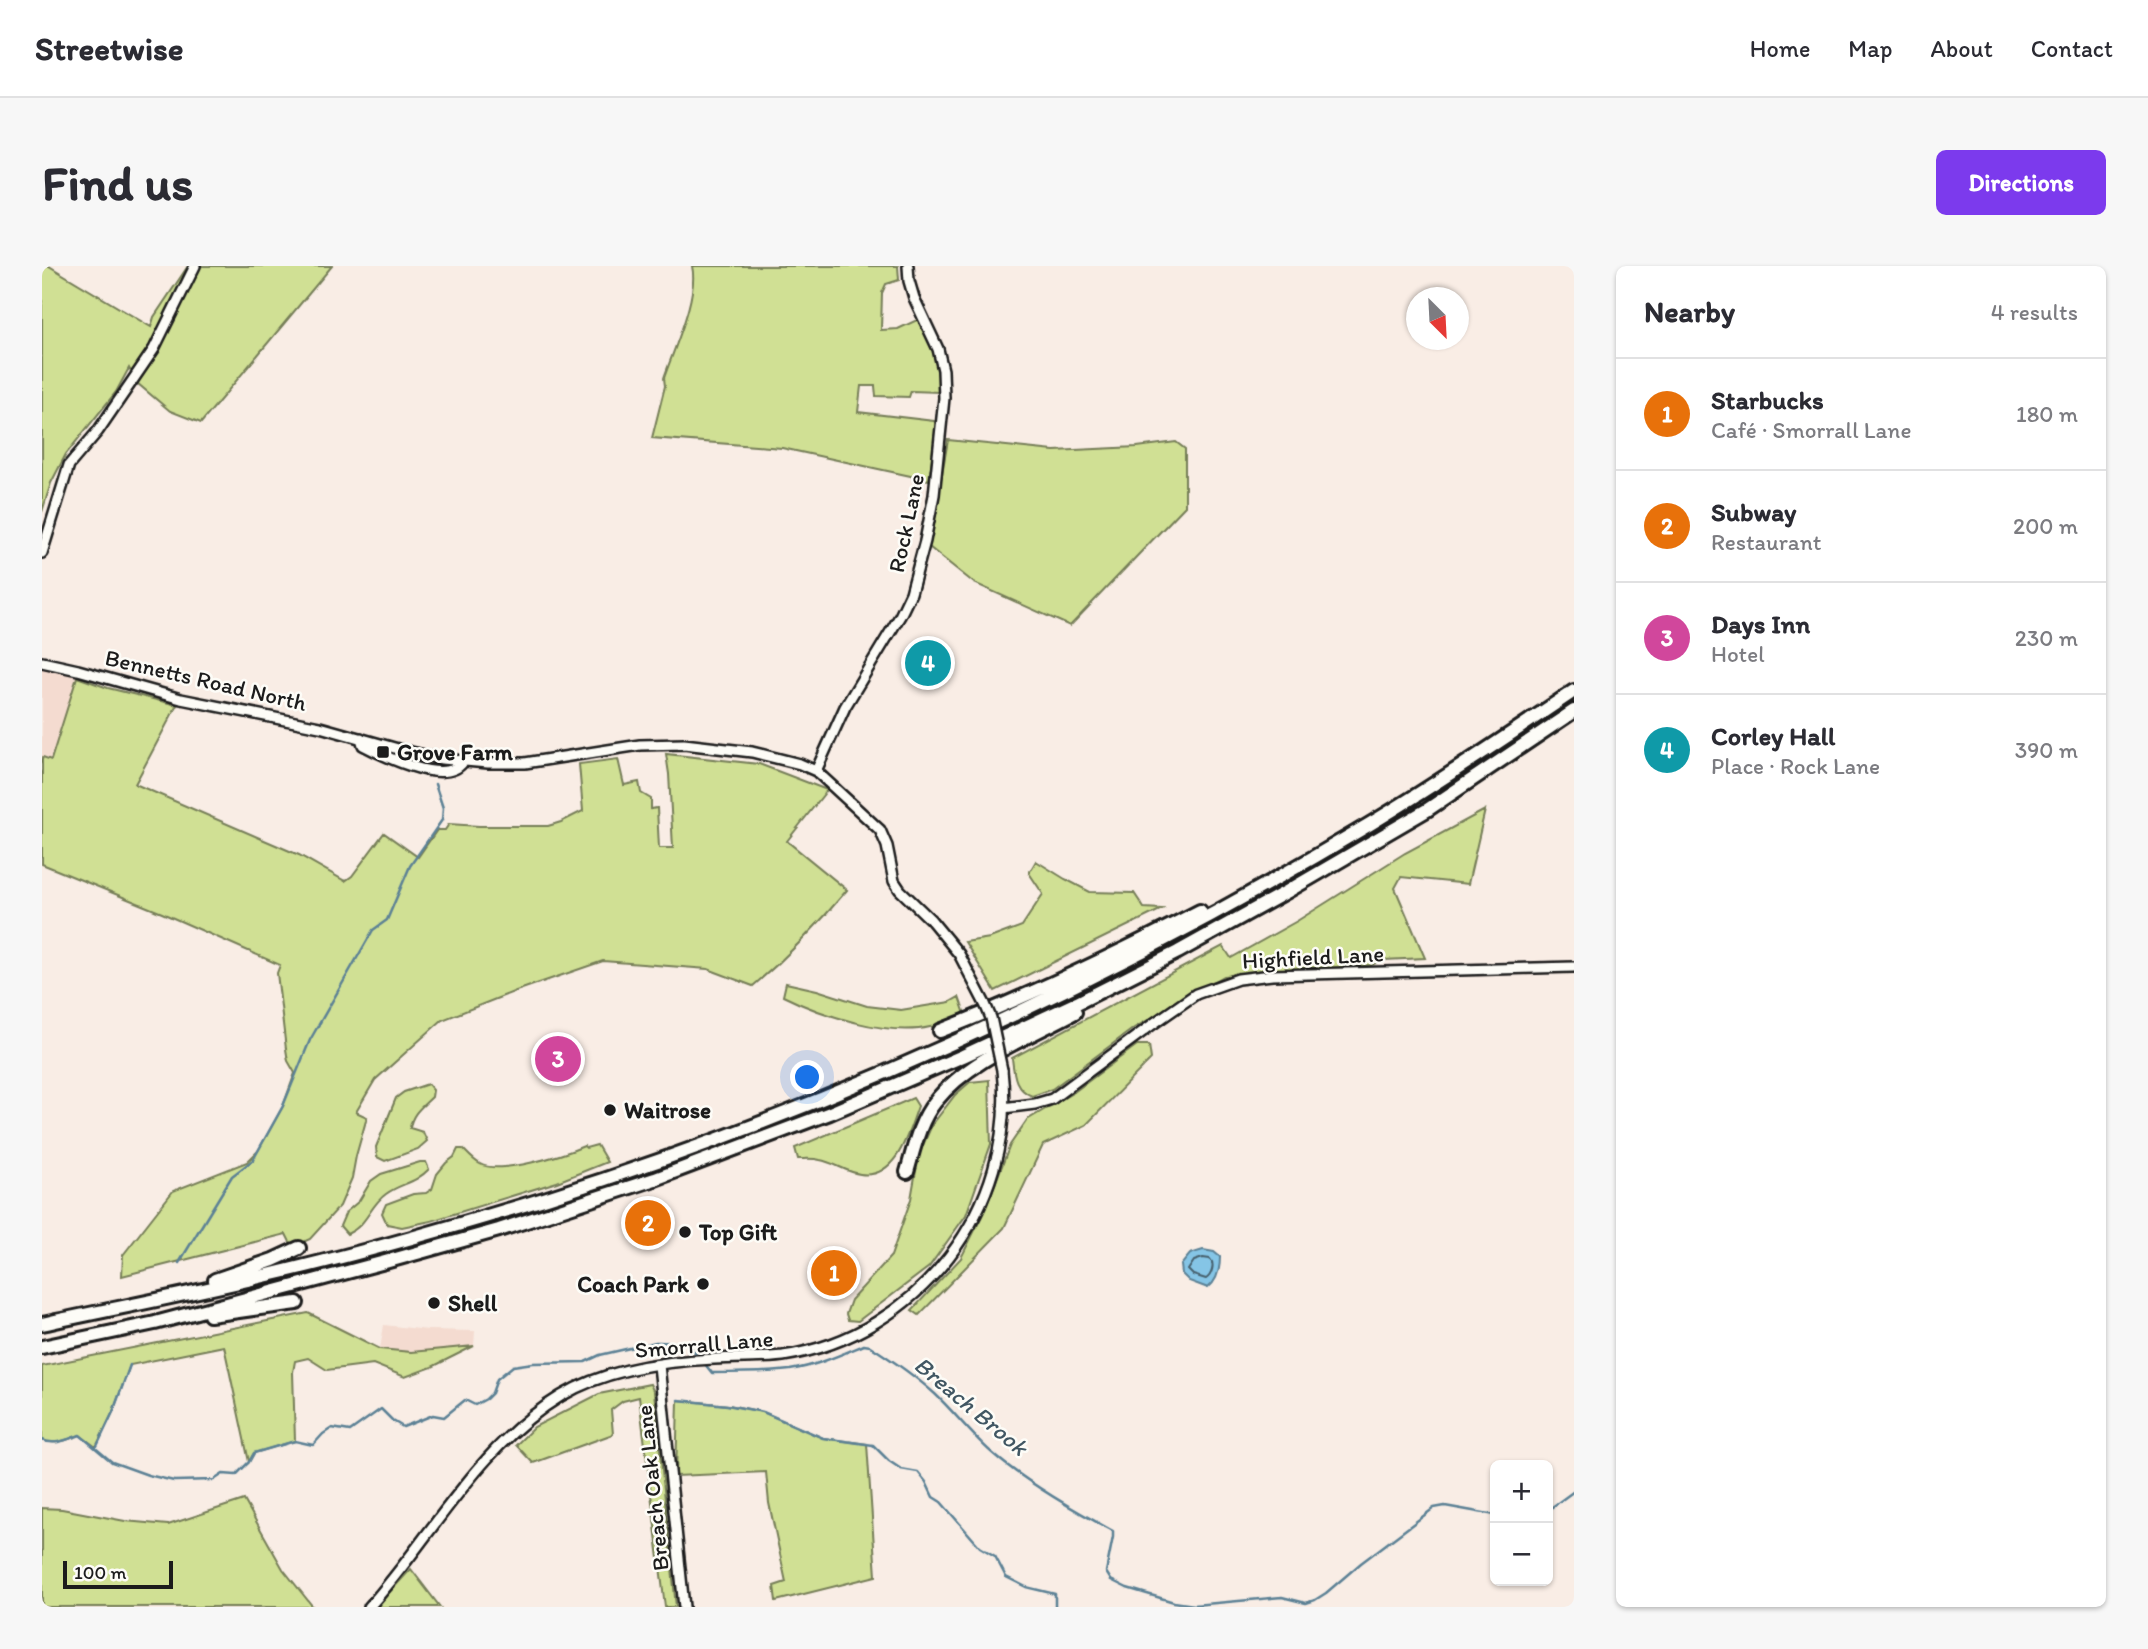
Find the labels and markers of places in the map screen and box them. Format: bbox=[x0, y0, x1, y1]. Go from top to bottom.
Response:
pin: 4 bbox=[905, 637, 951, 689]
place label: Grove Farm bbox=[397, 738, 514, 766]
marker: Grove Farm bbox=[375, 744, 391, 760]
pin: 3 bbox=[535, 1033, 581, 1085]
place label: Waitrose bbox=[624, 1096, 711, 1124]
marker: Waitrose bbox=[602, 1102, 618, 1118]
pin: 2 bbox=[625, 1197, 671, 1249]
place label: Top Gift bbox=[698, 1218, 778, 1246]
marker: Top Gift bbox=[677, 1224, 693, 1240]
pin: 1 bbox=[811, 1247, 857, 1299]
place label: Coach Park bbox=[577, 1270, 690, 1298]
marker: Coach Park bbox=[695, 1276, 711, 1292]
place label: Shell bbox=[448, 1289, 498, 1317]
marker: Shell bbox=[426, 1295, 442, 1311]

